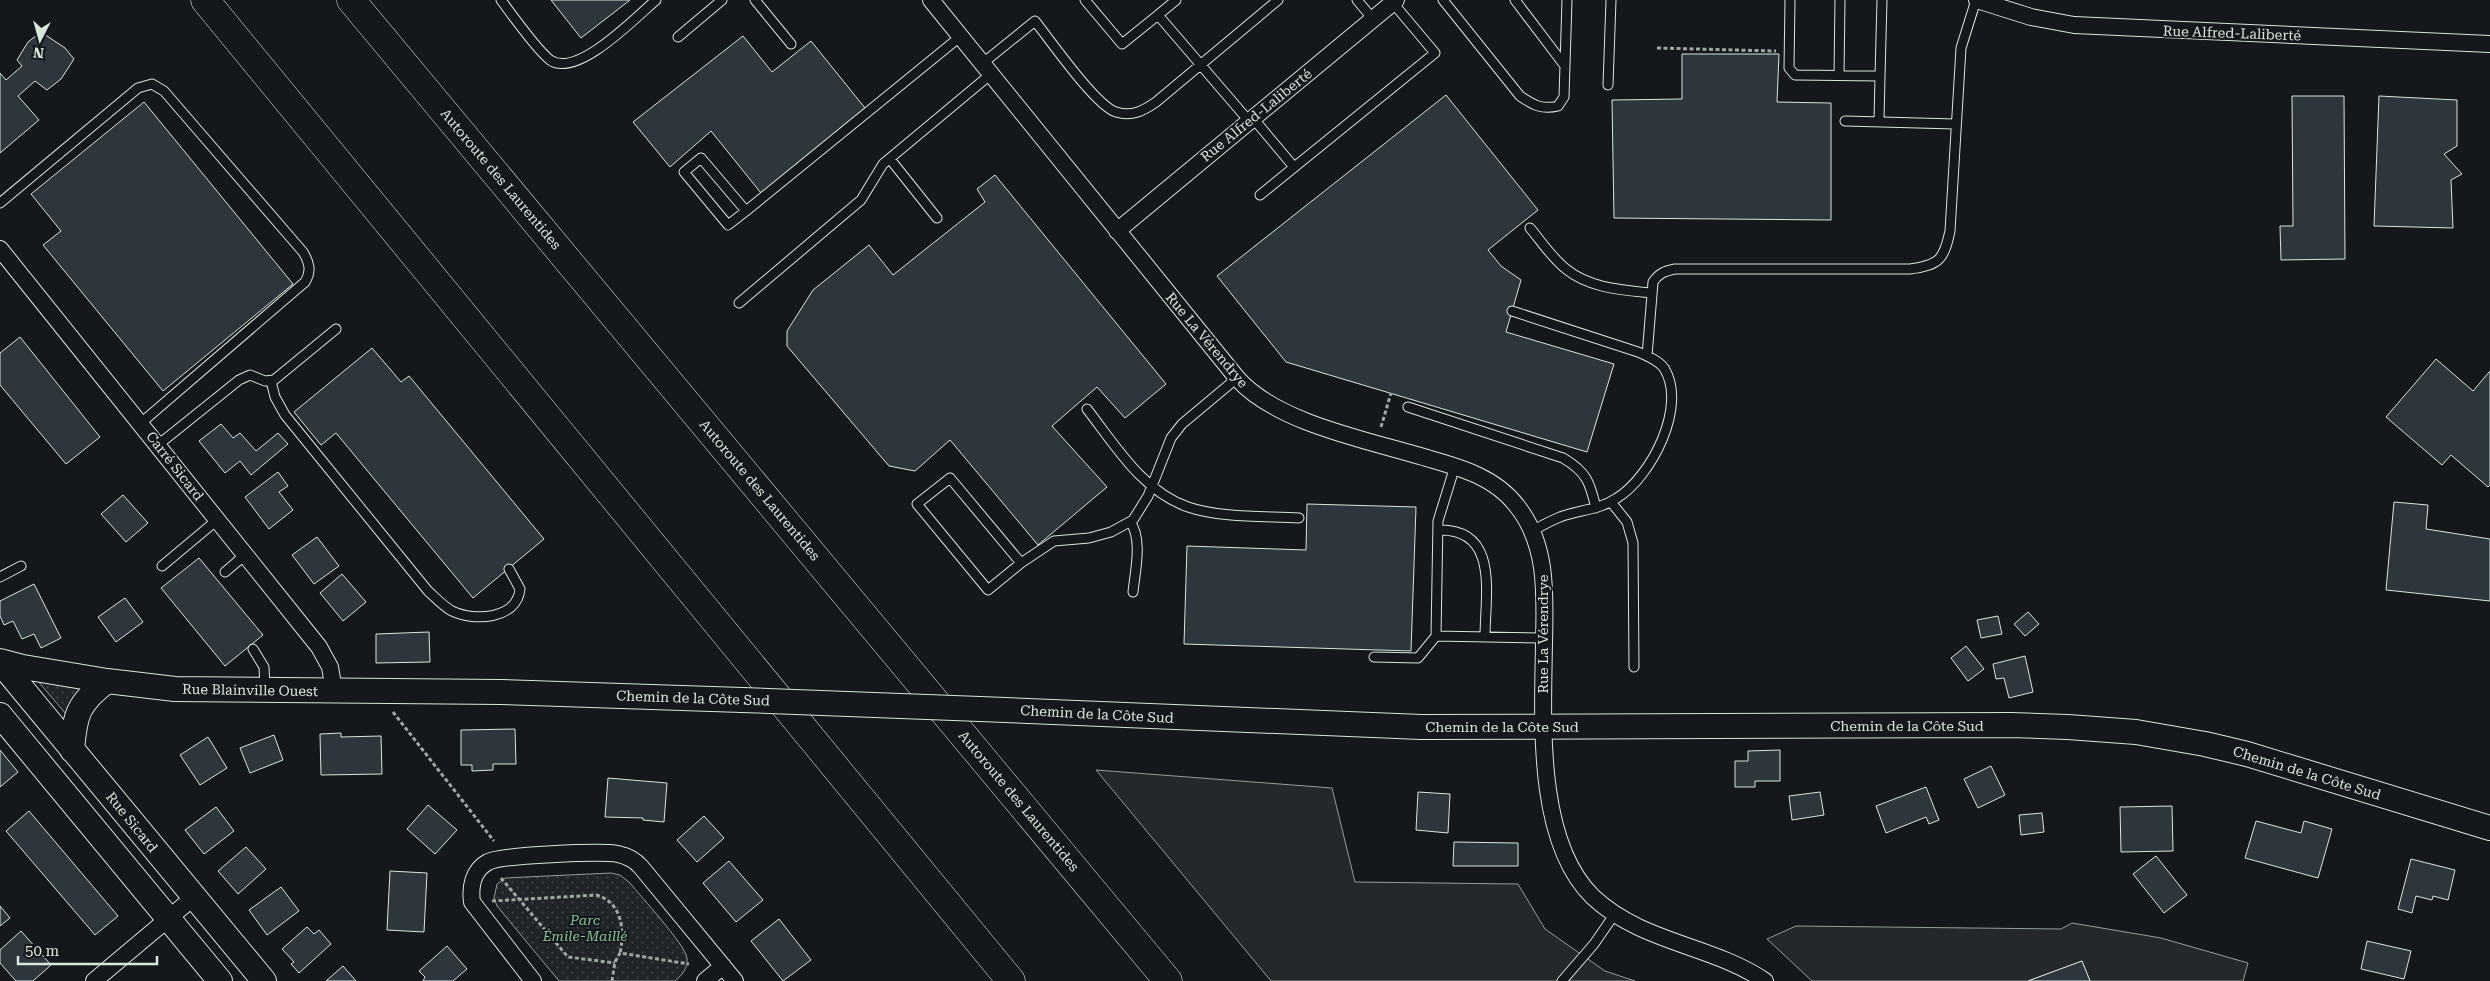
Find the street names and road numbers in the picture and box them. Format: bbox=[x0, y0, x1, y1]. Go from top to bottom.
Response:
street label: Rue Alfred-Laliberté bbox=[2163, 23, 2302, 43]
street label: Rue Alfred-Laliberté bbox=[1197, 65, 1315, 165]
street label: Autoroute des Laurentides bbox=[437, 105, 565, 253]
street label: Rue La Vérendrye bbox=[1163, 289, 1252, 391]
street label: Autoroute des Laurentides bbox=[696, 416, 824, 564]
street label: Carré Sicard bbox=[143, 428, 207, 504]
street label: Rue La Vérendrye bbox=[1535, 574, 1551, 694]
street label: Rue Blainville Ouest bbox=[182, 681, 318, 699]
street label: Chemin de la Côte Sud bbox=[616, 687, 770, 709]
street label: Chemin de la Côte Sud bbox=[1020, 702, 1174, 726]
street label: Chemin de la Côte Sud bbox=[1830, 718, 1984, 734]
street label: Chemin de la Côte Sud bbox=[1425, 719, 1579, 735]
street label: Autoroute des Laurentides bbox=[955, 727, 1083, 875]
street label: Chemin de la Côte Sud bbox=[2231, 743, 2383, 803]
street label: Rue Sicard bbox=[103, 789, 161, 855]

